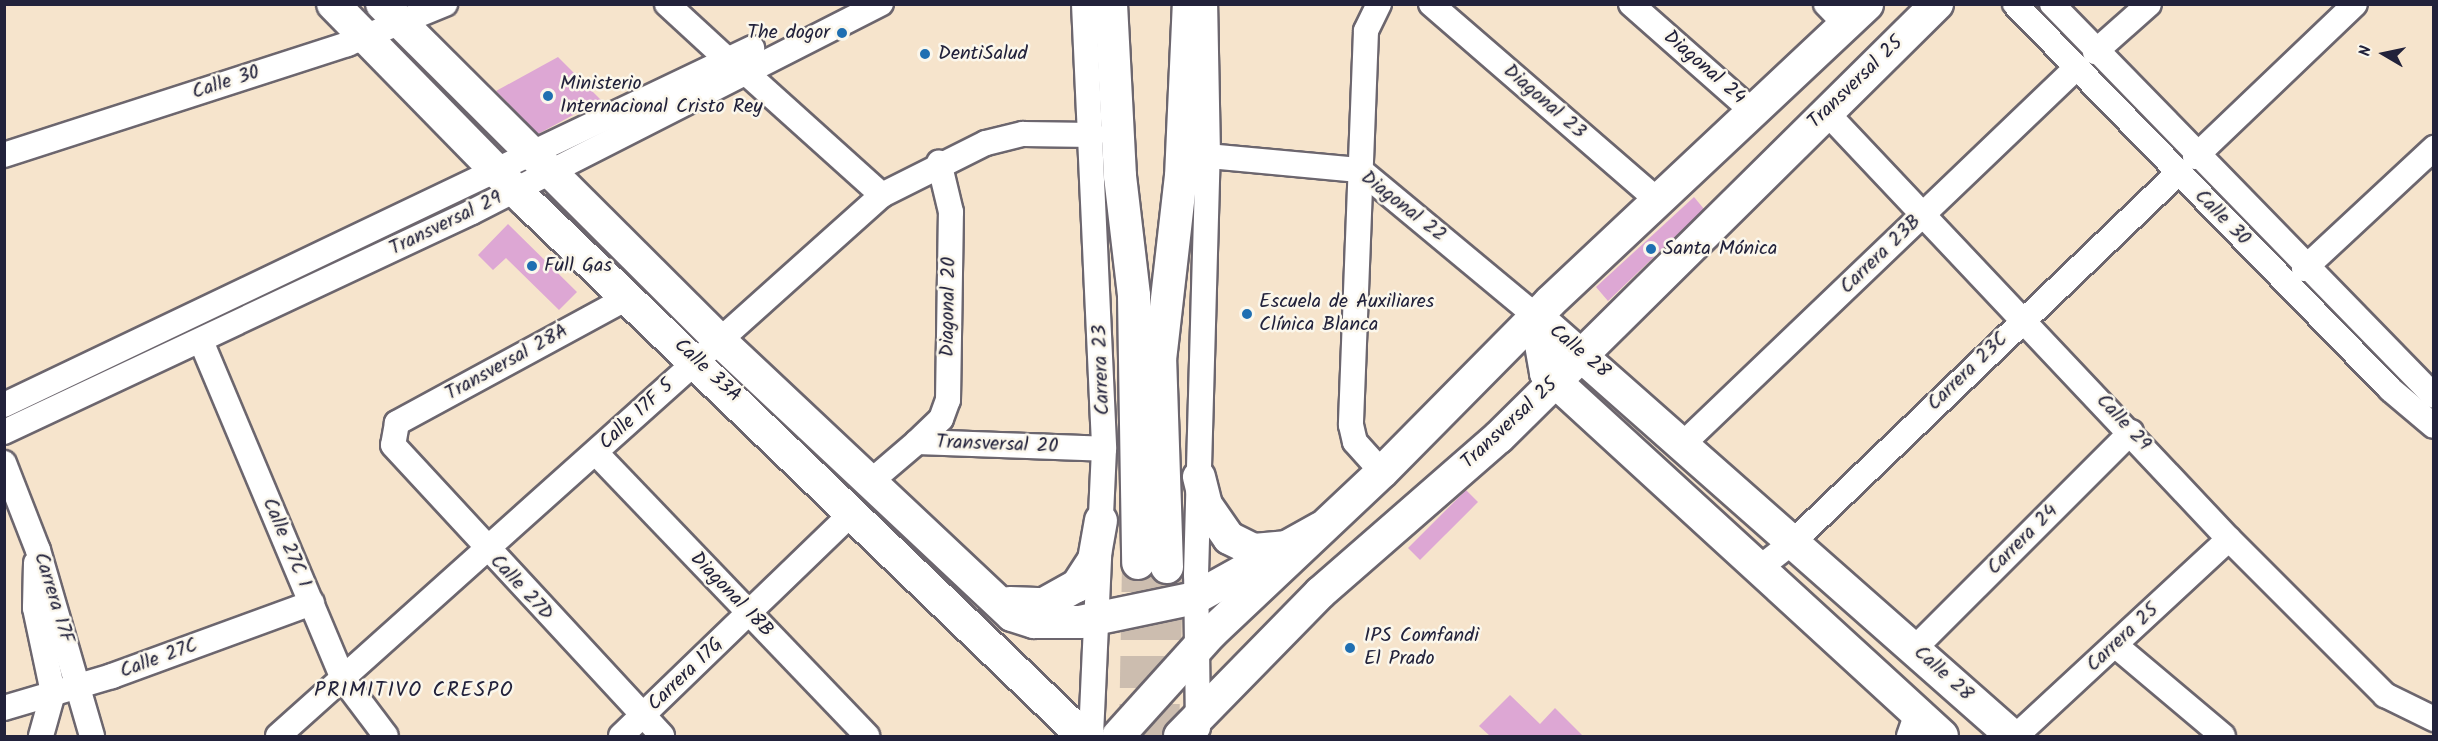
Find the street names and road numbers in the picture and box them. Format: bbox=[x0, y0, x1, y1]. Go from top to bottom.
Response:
street label: Diagonal 24 bbox=[1658, 26, 1750, 110]
street label: Transversal 25 bbox=[1803, 32, 1909, 134]
street label: Diagonal 23 bbox=[1498, 60, 1590, 144]
street label: Calle 30 bbox=[189, 61, 263, 105]
street label: Diagonal 22 bbox=[1356, 166, 1450, 248]
street label: Calle 30 bbox=[2189, 185, 2255, 251]
street label: Transversal 29 bbox=[386, 186, 506, 262]
street label: Carrera 23B bbox=[1835, 210, 1927, 300]
street label: Diagonal 20 bbox=[936, 257, 962, 357]
street label: Transversal 28A bbox=[441, 319, 573, 407]
street label: Calle 28 bbox=[1544, 320, 1614, 384]
street label: Carrera 23 bbox=[1088, 324, 1116, 416]
street label: Carrera 23C bbox=[1923, 328, 2013, 416]
street label: Calle 33A bbox=[668, 334, 746, 408]
street label: Transversal 25 bbox=[1457, 373, 1563, 475]
street label: Calle 17F 5 bbox=[595, 375, 679, 455]
street label: Calle 29 bbox=[2091, 389, 2155, 457]
street label: Transversal 20 bbox=[935, 431, 1059, 459]
street label: Calle 27C 1 bbox=[256, 494, 316, 592]
street label: Carrera 24 bbox=[1983, 500, 2063, 580]
street label: Diagonal 18B bbox=[684, 547, 778, 643]
street label: Carrera 17F bbox=[28, 550, 78, 646]
street label: Calle 27D bbox=[484, 550, 558, 626]
street label: Carrera 25 bbox=[2082, 599, 2164, 677]
street label: Carrera 17G bbox=[643, 633, 729, 717]
street label: Calle 27C bbox=[117, 634, 201, 684]
street label: Calle 28 bbox=[1908, 641, 1978, 707]

